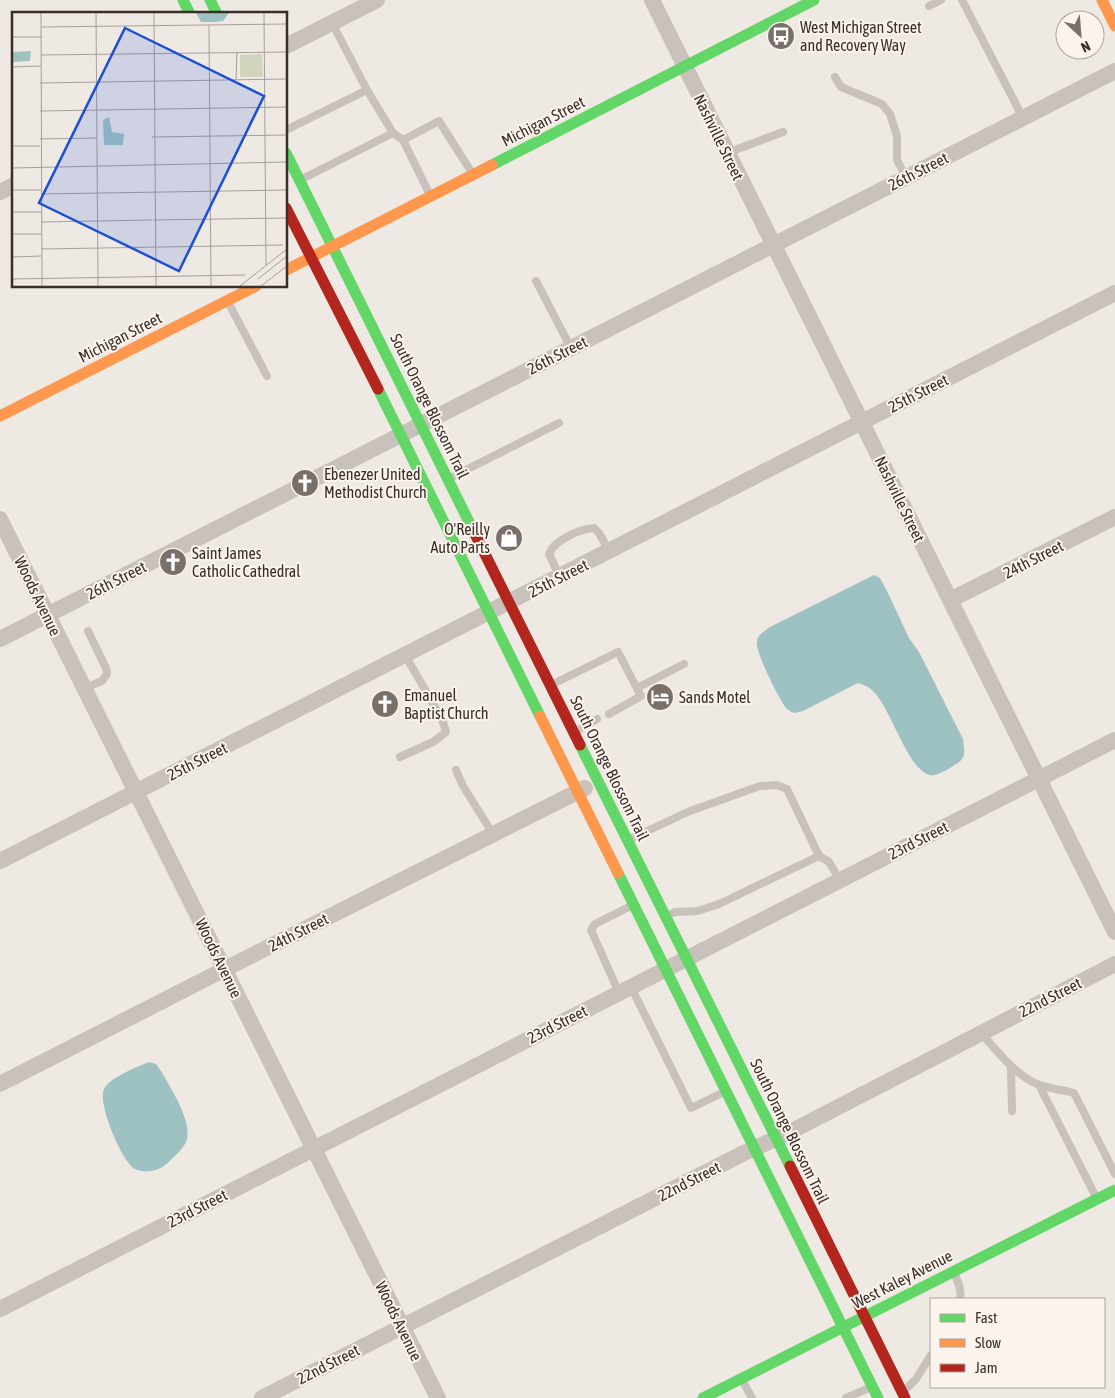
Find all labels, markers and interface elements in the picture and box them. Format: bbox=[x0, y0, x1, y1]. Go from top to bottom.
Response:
north arrow bbox=[1055, 10, 1105, 60]
inset map bbox=[12, 12, 288, 288]
place label: West Michigan Street and Recovery Way bbox=[800, 18, 922, 55]
bus stop icon: West Michigan Street and Recovery Way bbox=[766, 21, 796, 51]
text: N bbox=[1078, 38, 1093, 56]
street label: Nashville Street bbox=[690, 91, 748, 183]
street label: Michigan Street bbox=[498, 92, 588, 151]
street label: 26th Street bbox=[885, 148, 951, 194]
street label: Michigan Street bbox=[75, 308, 165, 367]
street label: South Orange Blossom Trail bbox=[386, 331, 473, 483]
street label: 26th Street bbox=[524, 332, 590, 378]
street label: 25th Street bbox=[885, 370, 951, 416]
street label: Nashville Street bbox=[871, 453, 929, 545]
place label: Ebenezer United Methodist Church bbox=[324, 465, 427, 501]
church icon: Ebenezer United Methodist Church bbox=[290, 468, 320, 498]
place label: O'Reilly Auto Parts bbox=[430, 520, 490, 556]
shop icon: O'Reilly Auto Parts bbox=[494, 523, 524, 553]
street label: 24th Street bbox=[1000, 536, 1066, 582]
place label: Saint James Catholic Cathedral bbox=[192, 544, 301, 580]
church icon: Saint James Catholic Cathedral bbox=[158, 547, 188, 577]
street label: Woods Avenue bbox=[11, 553, 65, 639]
street label: 25th Street bbox=[525, 555, 591, 601]
street label: 26th Street bbox=[83, 557, 149, 603]
hotel icon: Sands Motel bbox=[645, 682, 675, 712]
place label: Emanuel Baptist Church bbox=[404, 686, 488, 723]
place label: Sands Motel bbox=[679, 688, 751, 706]
church icon: Emanuel Baptist Church bbox=[370, 689, 400, 719]
street label: South Orange Blossom Trail bbox=[566, 693, 653, 845]
street label: 25th Street bbox=[164, 738, 230, 784]
street label: 23rd Street bbox=[885, 817, 951, 863]
street label: 24th Street bbox=[265, 909, 331, 955]
street label: Woods Avenue bbox=[192, 915, 246, 1001]
street label: 22nd Street bbox=[1016, 973, 1085, 1020]
street label: 23rd Street bbox=[524, 1001, 590, 1047]
street label: South Orange Blossom Trail bbox=[746, 1056, 833, 1208]
street label: 22nd Street bbox=[655, 1157, 724, 1204]
street label: 23rd Street bbox=[164, 1185, 230, 1231]
street label: West Kaley Avenue bbox=[849, 1246, 956, 1313]
street label: Woods Avenue bbox=[372, 1278, 426, 1364]
legend bbox=[930, 1298, 1105, 1388]
text: Fast bbox=[975, 1309, 997, 1326]
text: Slow bbox=[975, 1334, 1001, 1351]
street label: 22nd Street bbox=[294, 1340, 363, 1387]
text: Jam bbox=[975, 1359, 998, 1376]

